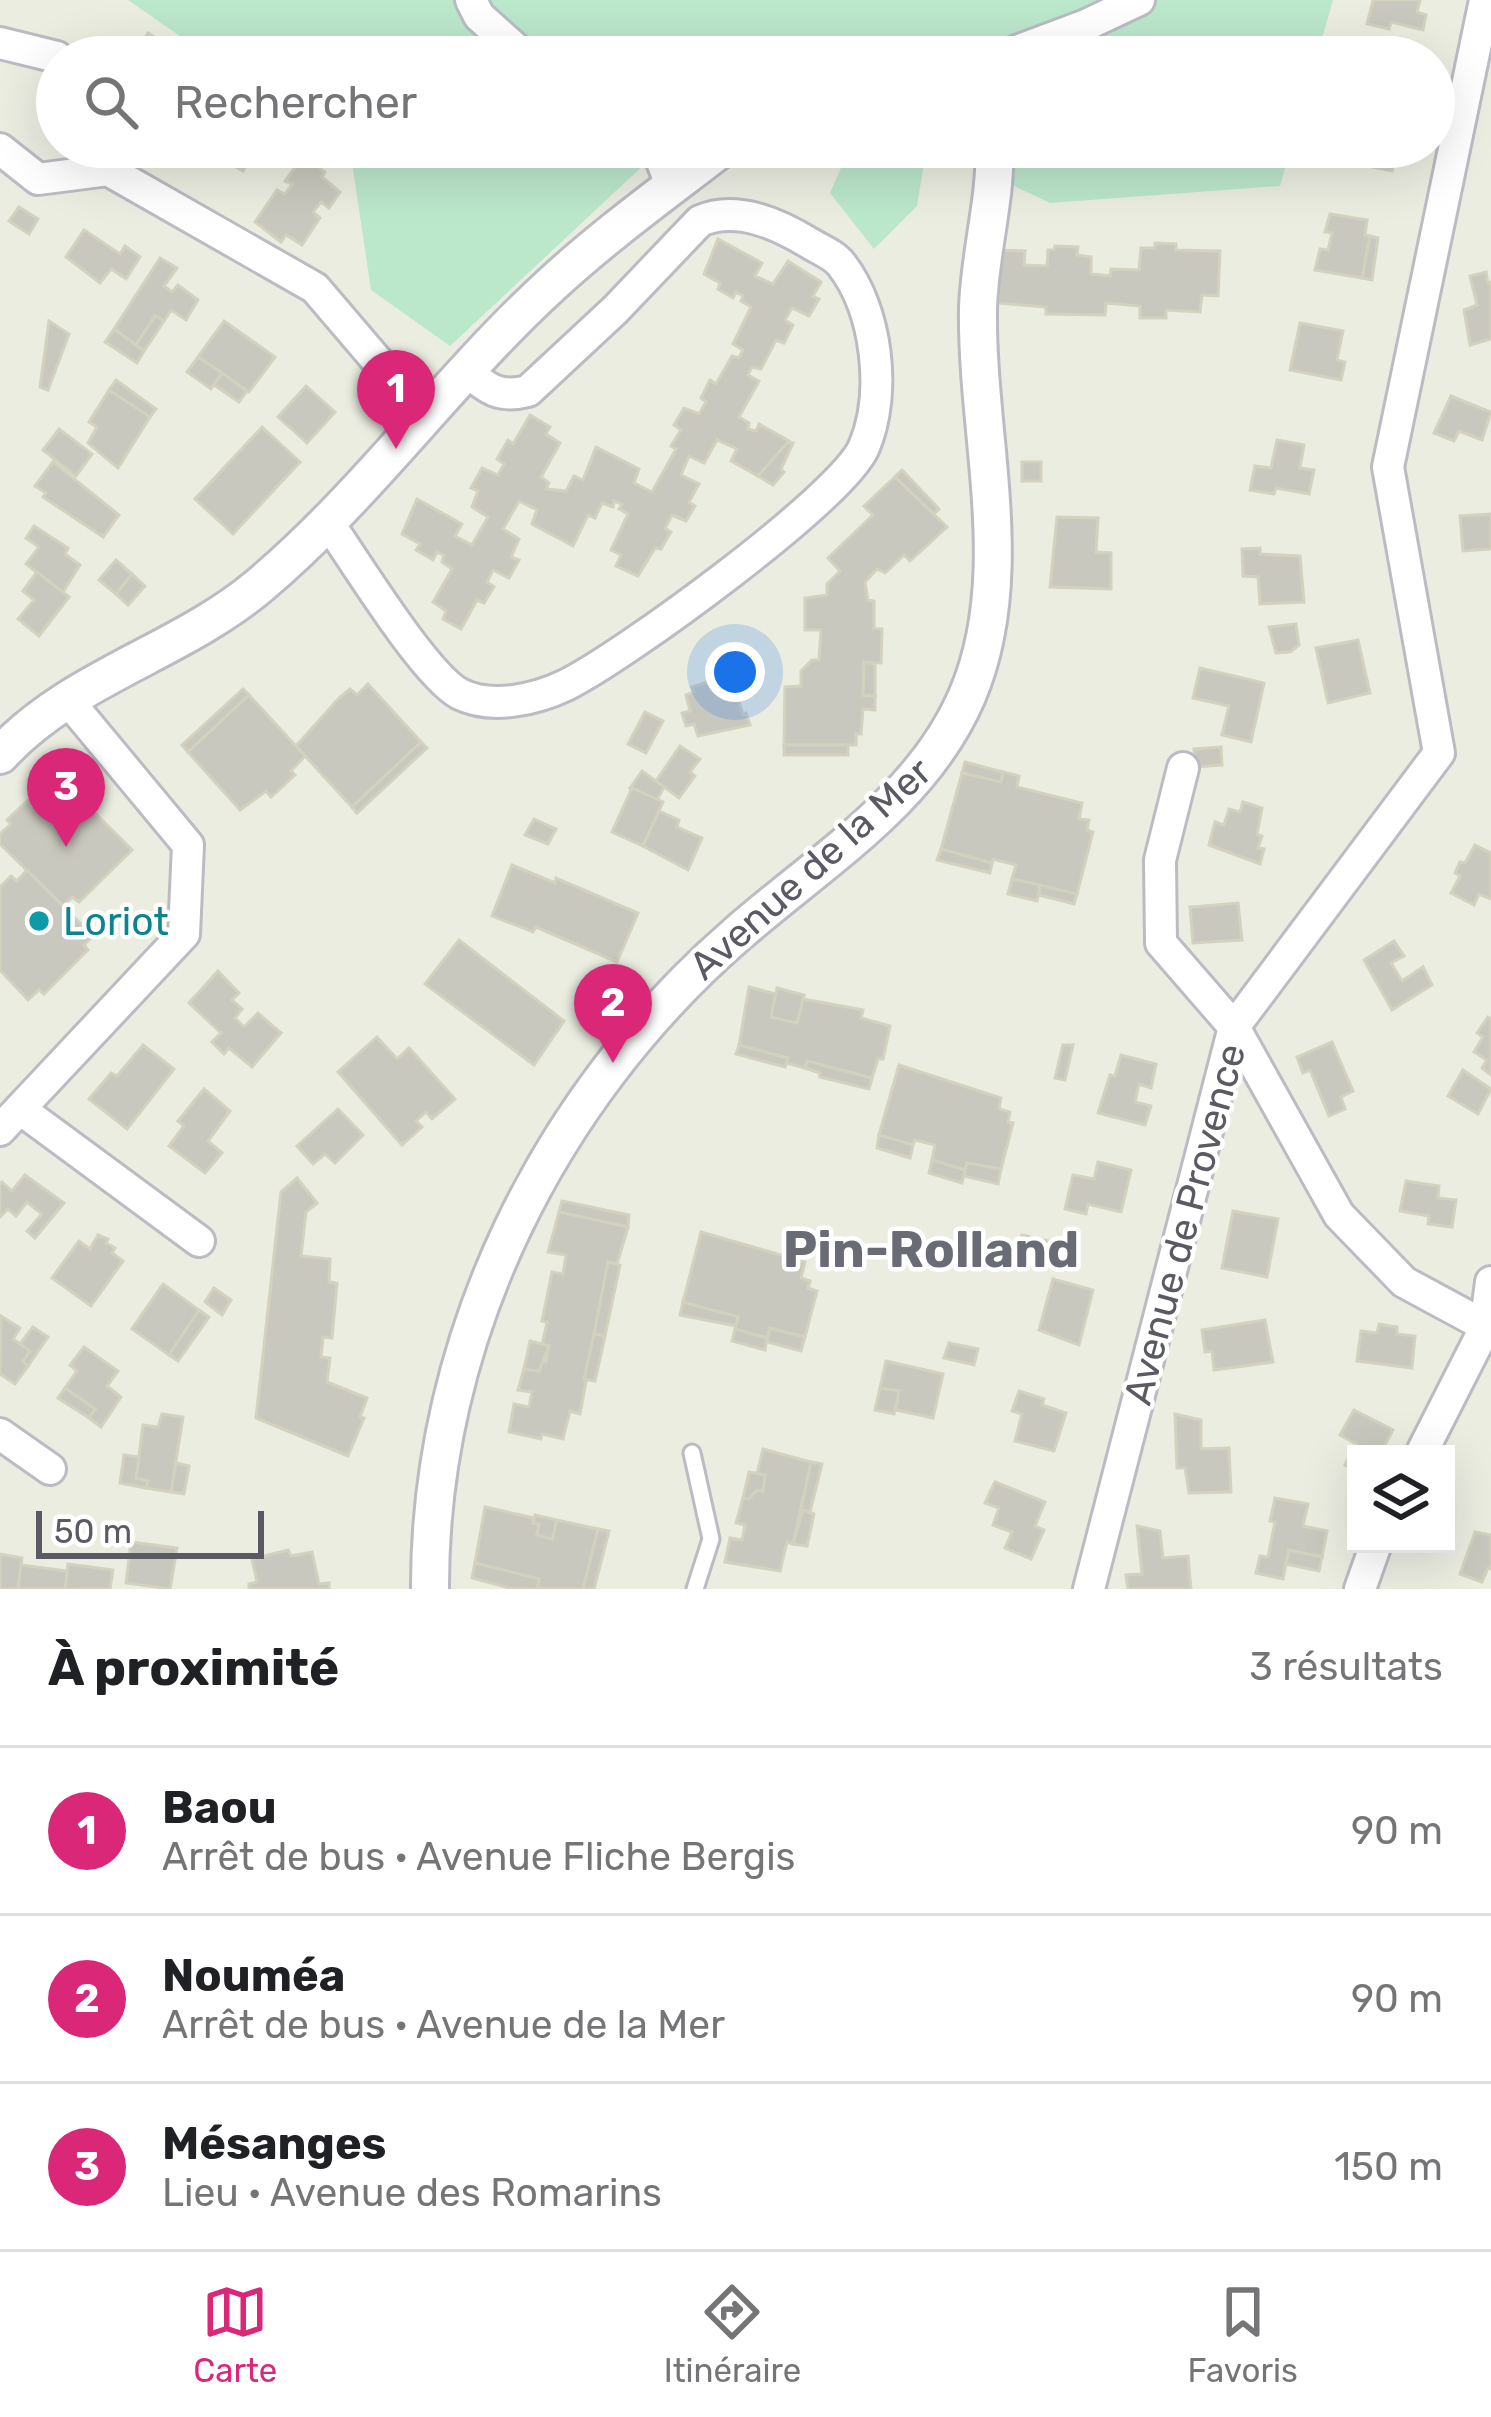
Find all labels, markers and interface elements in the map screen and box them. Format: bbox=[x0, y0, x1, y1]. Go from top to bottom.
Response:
search box bbox=[36, 36, 1455, 168]
icon: search bbox=[78, 69, 144, 135]
text: Rechercher bbox=[174, 76, 417, 129]
pin: 1 bbox=[357, 350, 435, 449]
your location bbox=[705, 642, 765, 702]
pin: 3 bbox=[27, 748, 105, 847]
street label: Avenue de la Mer bbox=[680, 748, 941, 989]
place label: Loriot bbox=[63, 899, 169, 945]
marker: Loriot bbox=[26, 908, 52, 934]
pin: 2 bbox=[574, 964, 652, 1063]
street label: Avenue de Provence bbox=[1115, 1039, 1255, 1410]
district label: Pin-Rolland bbox=[783, 1219, 1079, 1280]
map controls bbox=[1347, 1445, 1455, 1553]
button: layers bbox=[1347, 1445, 1455, 1553]
scale bar bbox=[36, 1505, 264, 1558]
text: 50 m bbox=[54, 1512, 132, 1551]
text: À proximité bbox=[48, 1637, 339, 1698]
text: 3 résultats bbox=[1249, 1644, 1443, 1690]
text: Baou bbox=[162, 1781, 277, 1834]
text: 1 bbox=[77, 1808, 97, 1854]
text: 90 m bbox=[1351, 1808, 1443, 1854]
text: Arrêt de bus · Avenue Fliche Bergis bbox=[162, 1834, 795, 1880]
text: Nouméa bbox=[162, 1949, 345, 2002]
text: 2 bbox=[74, 1976, 100, 2022]
text: 90 m bbox=[1351, 1976, 1443, 2022]
text: Arrêt de bus · Avenue de la Mer bbox=[162, 2002, 725, 2048]
text: Mésanges bbox=[162, 2117, 387, 2170]
text: 3 bbox=[74, 2144, 100, 2190]
text: 150 m bbox=[1334, 2144, 1443, 2190]
text: Lieu · Avenue des Romarins bbox=[162, 2170, 662, 2216]
tab: Carte bbox=[193, 2279, 277, 2390]
tab: Itinéraire bbox=[664, 2279, 801, 2390]
tab: Favoris bbox=[1188, 2279, 1298, 2390]

